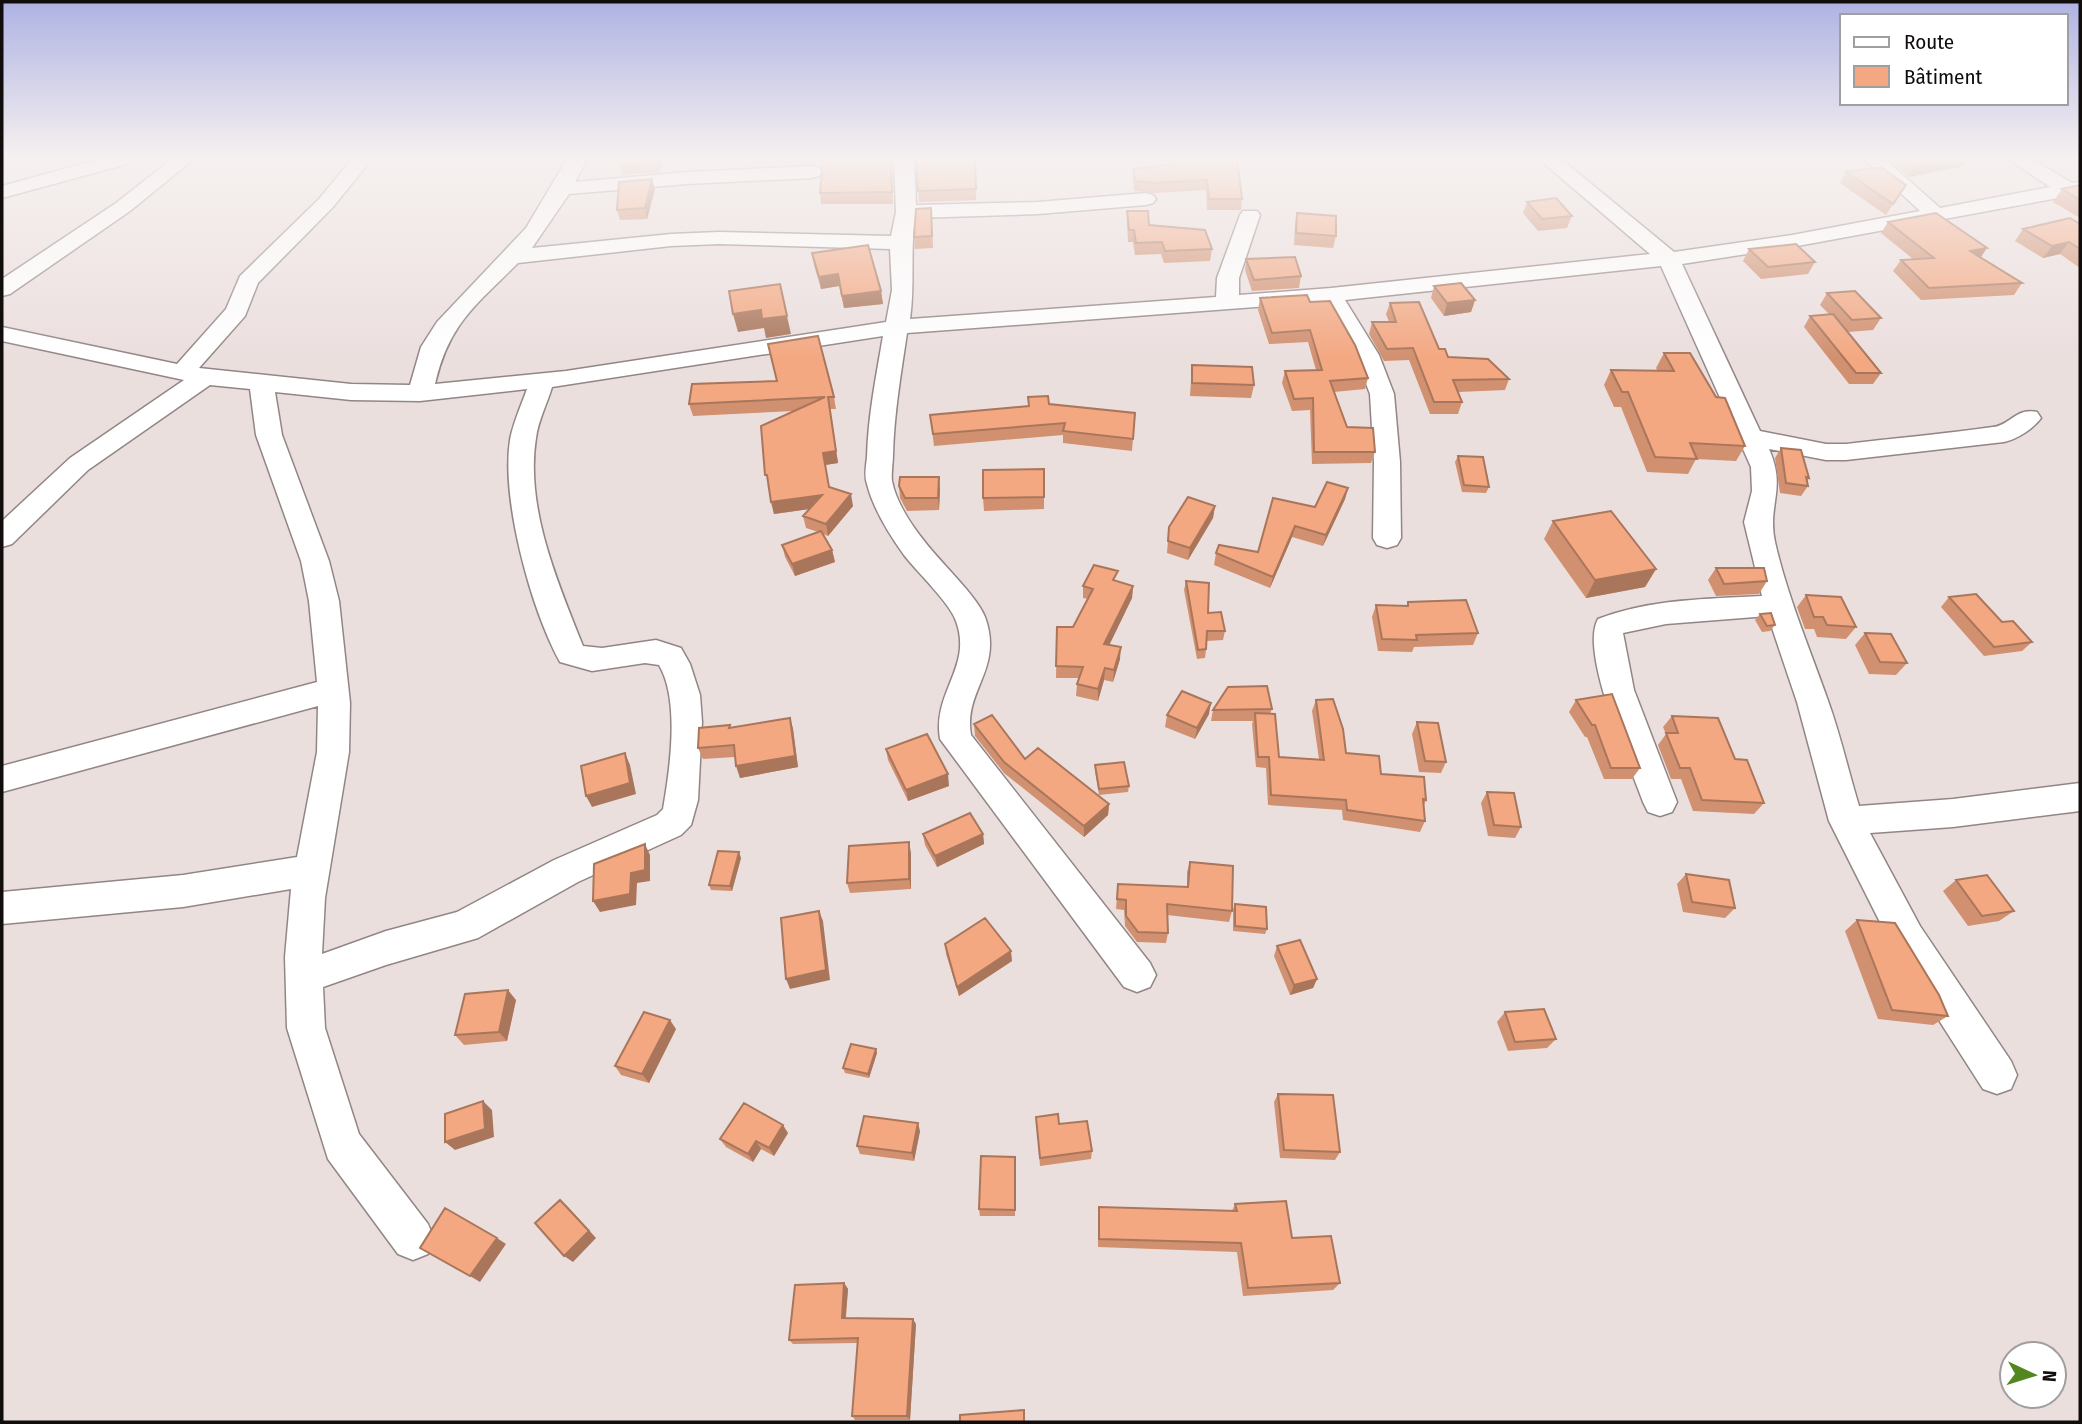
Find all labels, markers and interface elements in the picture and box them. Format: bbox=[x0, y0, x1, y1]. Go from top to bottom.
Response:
legend bbox=[1840, 14, 2068, 105]
text: Route bbox=[1904, 29, 1954, 55]
text: Bâtiment bbox=[1904, 64, 1983, 90]
north arrow bbox=[1998, 1340, 2068, 1410]
text: N bbox=[2038, 1370, 2061, 1383]

